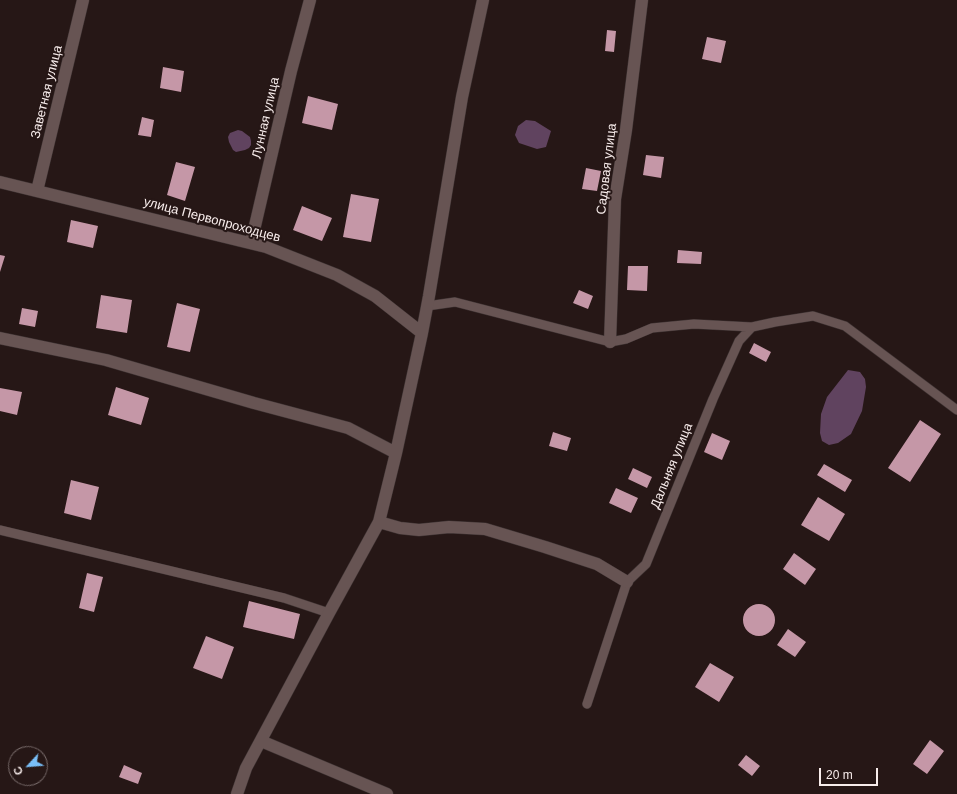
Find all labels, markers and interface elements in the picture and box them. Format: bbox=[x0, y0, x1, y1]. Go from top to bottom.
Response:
street label: Заветная улица bbox=[28, 44, 66, 140]
street label: Лунная улица bbox=[249, 76, 283, 160]
street label: Садовая улица bbox=[594, 122, 620, 216]
street label: улица Первопроходцев bbox=[142, 194, 282, 246]
street label: Дальняя улица bbox=[648, 421, 696, 511]
north arrow bbox=[8, 746, 48, 786]
scale bar bbox=[821, 760, 880, 786]
text: С bbox=[11, 765, 25, 777]
text: 20 m bbox=[826, 768, 853, 782]

